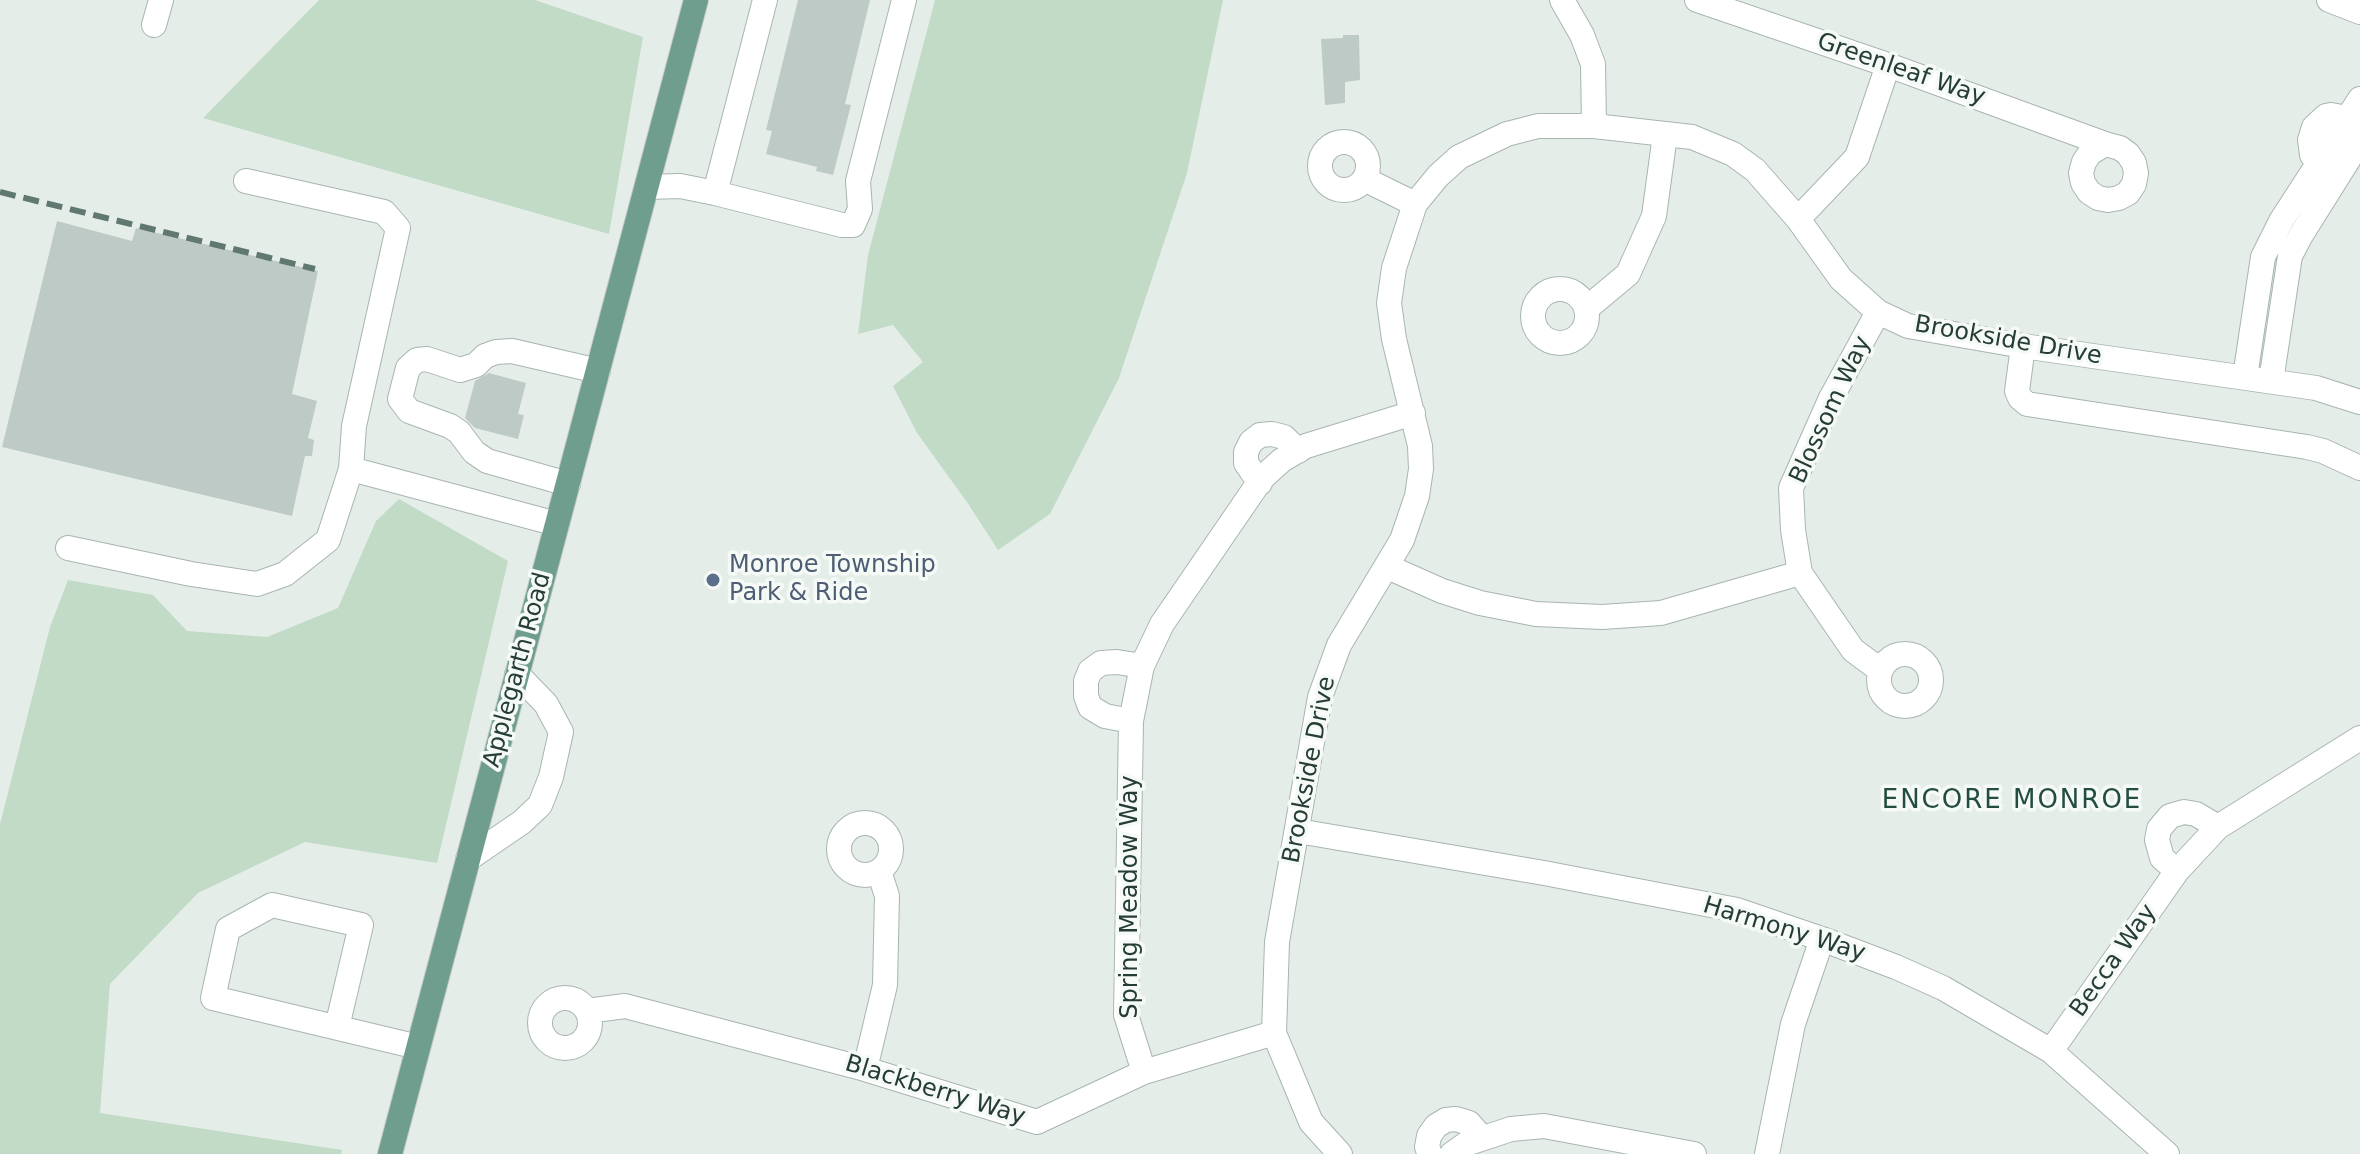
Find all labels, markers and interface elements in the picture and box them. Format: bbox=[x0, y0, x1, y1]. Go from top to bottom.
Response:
street label: Greenleaf Way bbox=[1813, 28, 1989, 112]
street label: Brookside Drive bbox=[1912, 310, 2104, 372]
street label: Blossom Way bbox=[1784, 332, 1878, 488]
place label: Monroe Township Park & Ride bbox=[729, 552, 936, 608]
street label: Applegarth Road bbox=[478, 569, 558, 771]
marker: Monroe Township Park & Ride bbox=[704, 571, 722, 589]
street label: Brookside Drive bbox=[1278, 674, 1342, 866]
street label: Spring Meadow Way bbox=[1117, 775, 1145, 1019]
district label: ENCORE MONROE bbox=[1882, 785, 2142, 817]
street label: Harmony Way bbox=[1699, 892, 1869, 968]
street label: Becca Way bbox=[2065, 899, 2163, 1023]
street label: Blackberry Way bbox=[841, 1050, 1029, 1132]

